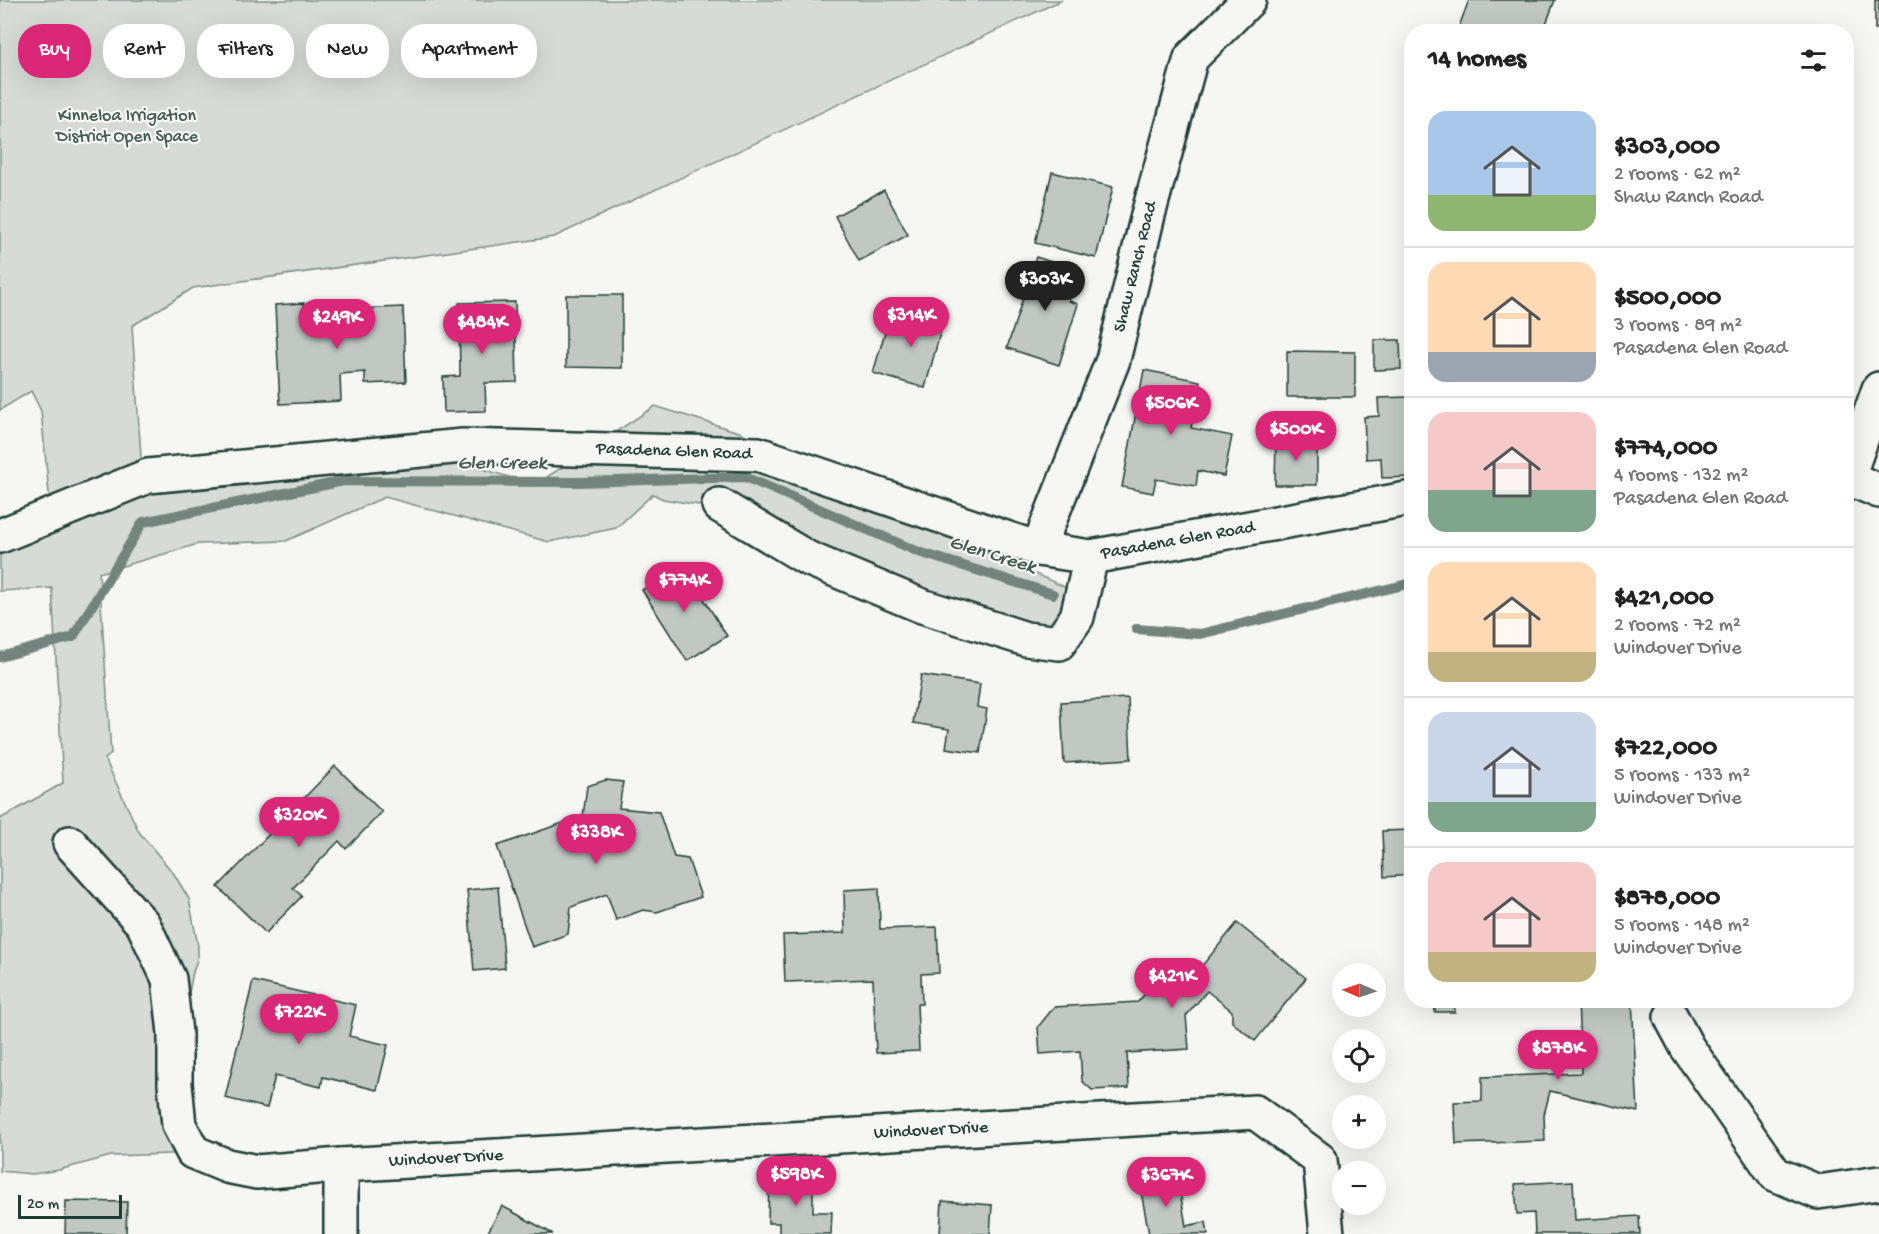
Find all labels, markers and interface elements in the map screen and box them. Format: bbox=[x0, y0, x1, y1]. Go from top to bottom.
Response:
chip: Buy bbox=[18, 24, 91, 78]
chip: Rent bbox=[103, 24, 185, 78]
chip: Filters bbox=[197, 24, 294, 78]
chip: New bbox=[306, 24, 389, 78]
chip: Apartment bbox=[401, 24, 537, 78]
icon: filters bbox=[1797, 44, 1830, 77]
text: 14 homes bbox=[1428, 45, 1526, 76]
park label: Kinneloa Irrigation District Open Space bbox=[55, 106, 199, 148]
text: $303,000 bbox=[1614, 133, 1720, 164]
icon: home bbox=[1476, 135, 1548, 207]
text: 2 rooms · 62 m² bbox=[1614, 164, 1741, 187]
text: Shaw Ranch Road bbox=[1614, 187, 1762, 210]
street label: Shaw Ranch Road bbox=[1110, 198, 1163, 334]
pin: $303K bbox=[1003, 261, 1087, 312]
text: $303K bbox=[1019, 269, 1071, 292]
text: $500,000 bbox=[1614, 284, 1721, 315]
icon: home bbox=[1476, 286, 1548, 358]
pin: $314K bbox=[869, 297, 953, 348]
pin: $249K bbox=[295, 299, 379, 350]
pin: $484K bbox=[440, 304, 524, 355]
text: $314K bbox=[887, 305, 935, 328]
text: $249K bbox=[312, 307, 362, 330]
text: $484K bbox=[457, 312, 507, 335]
text: 3 rooms · 89 m² bbox=[1614, 315, 1742, 338]
text: Pasadena Glen Road bbox=[1614, 338, 1787, 361]
pin: $506K bbox=[1129, 385, 1213, 436]
text: $506K bbox=[1145, 393, 1197, 416]
pin: $500K bbox=[1254, 411, 1338, 462]
text: $500K bbox=[1269, 419, 1323, 442]
text: $774,000 bbox=[1614, 434, 1717, 465]
icon: home bbox=[1476, 436, 1548, 508]
street label: Pasadena Glen Road bbox=[595, 439, 754, 465]
water label: Glen Creek bbox=[457, 453, 549, 476]
text: 4 rooms · 132 m² bbox=[1614, 465, 1748, 488]
text: Pasadena Glen Road bbox=[1614, 488, 1787, 511]
street label: Pasadena Glen Road bbox=[1098, 517, 1258, 565]
water label: Glen Creek bbox=[946, 532, 1040, 581]
pin: $774K bbox=[642, 562, 726, 613]
text: $774K bbox=[659, 570, 709, 593]
text: $421,000 bbox=[1614, 584, 1714, 615]
icon: home bbox=[1476, 586, 1548, 658]
text: 2 rooms · 72 m² bbox=[1614, 615, 1741, 638]
text: Windover Drive bbox=[1614, 638, 1742, 661]
text: $722,000 bbox=[1614, 734, 1717, 765]
icon: home bbox=[1476, 736, 1548, 808]
text: 5 rooms · 133 m² bbox=[1614, 765, 1750, 788]
text: Windover Drive bbox=[1614, 788, 1742, 811]
pin: $320K bbox=[257, 797, 341, 848]
text: $320K bbox=[273, 805, 325, 828]
pin: $338K bbox=[554, 814, 638, 865]
text: $338K bbox=[570, 822, 622, 845]
text: $878,000 bbox=[1614, 884, 1720, 915]
icon: home bbox=[1476, 886, 1548, 958]
text: 5 rooms · 148 m² bbox=[1614, 915, 1750, 938]
text: Windover Drive bbox=[1614, 938, 1742, 961]
pin: $421K bbox=[1130, 958, 1214, 1009]
north arrow bbox=[1332, 963, 1386, 1017]
map controls bbox=[1332, 963, 1386, 1215]
text: $421K bbox=[1148, 966, 1196, 989]
pin: $722K bbox=[257, 994, 341, 1045]
text: $722K bbox=[274, 1002, 324, 1025]
button: locate bbox=[1332, 1029, 1386, 1083]
pin: $878K bbox=[1516, 1030, 1600, 1081]
text: $878K bbox=[1532, 1038, 1584, 1061]
button: + bbox=[1332, 1095, 1386, 1149]
street label: Windover Drive bbox=[873, 1117, 990, 1144]
street label: Windover Drive bbox=[388, 1145, 505, 1172]
pin: $598K bbox=[754, 1156, 838, 1207]
pin: $367K bbox=[1124, 1157, 1208, 1208]
button: − bbox=[1332, 1161, 1386, 1215]
text: $598K bbox=[770, 1164, 822, 1187]
text: $367K bbox=[1141, 1165, 1191, 1188]
scale bar bbox=[18, 1192, 122, 1220]
text: 20 m bbox=[27, 1196, 59, 1215]

